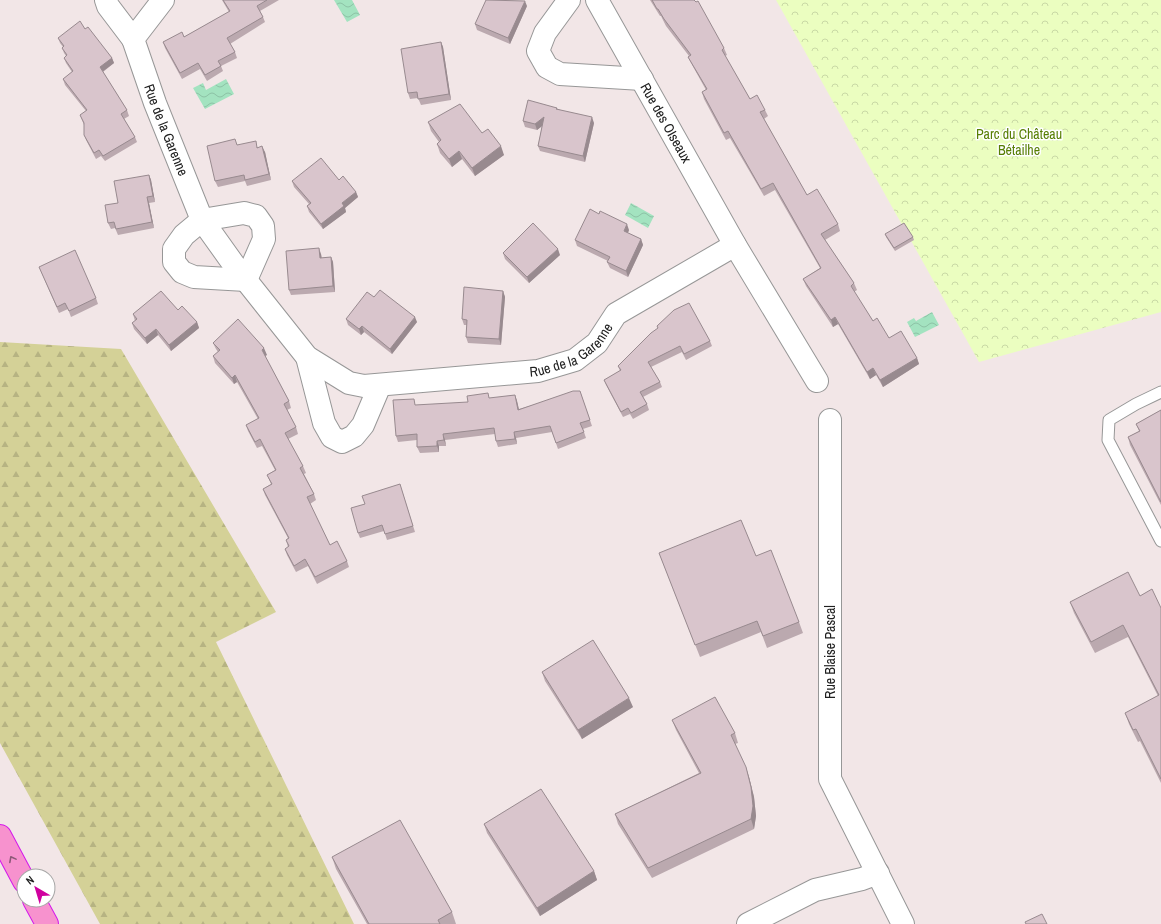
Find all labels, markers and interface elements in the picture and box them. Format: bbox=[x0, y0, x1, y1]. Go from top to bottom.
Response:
street label: Rue des OIseaux bbox=[637, 80, 696, 166]
street label: Rue de la Garenne bbox=[140, 82, 192, 178]
park label: Parc du Château Bétailhe bbox=[976, 125, 1062, 159]
street label: Rue de la Garenne bbox=[529, 319, 617, 381]
street label: Rue Blaise Pascal bbox=[821, 605, 839, 699]
one-way arrow bbox=[9, 856, 17, 863]
north arrow bbox=[16, 868, 56, 908]
text: N bbox=[23, 873, 37, 888]

